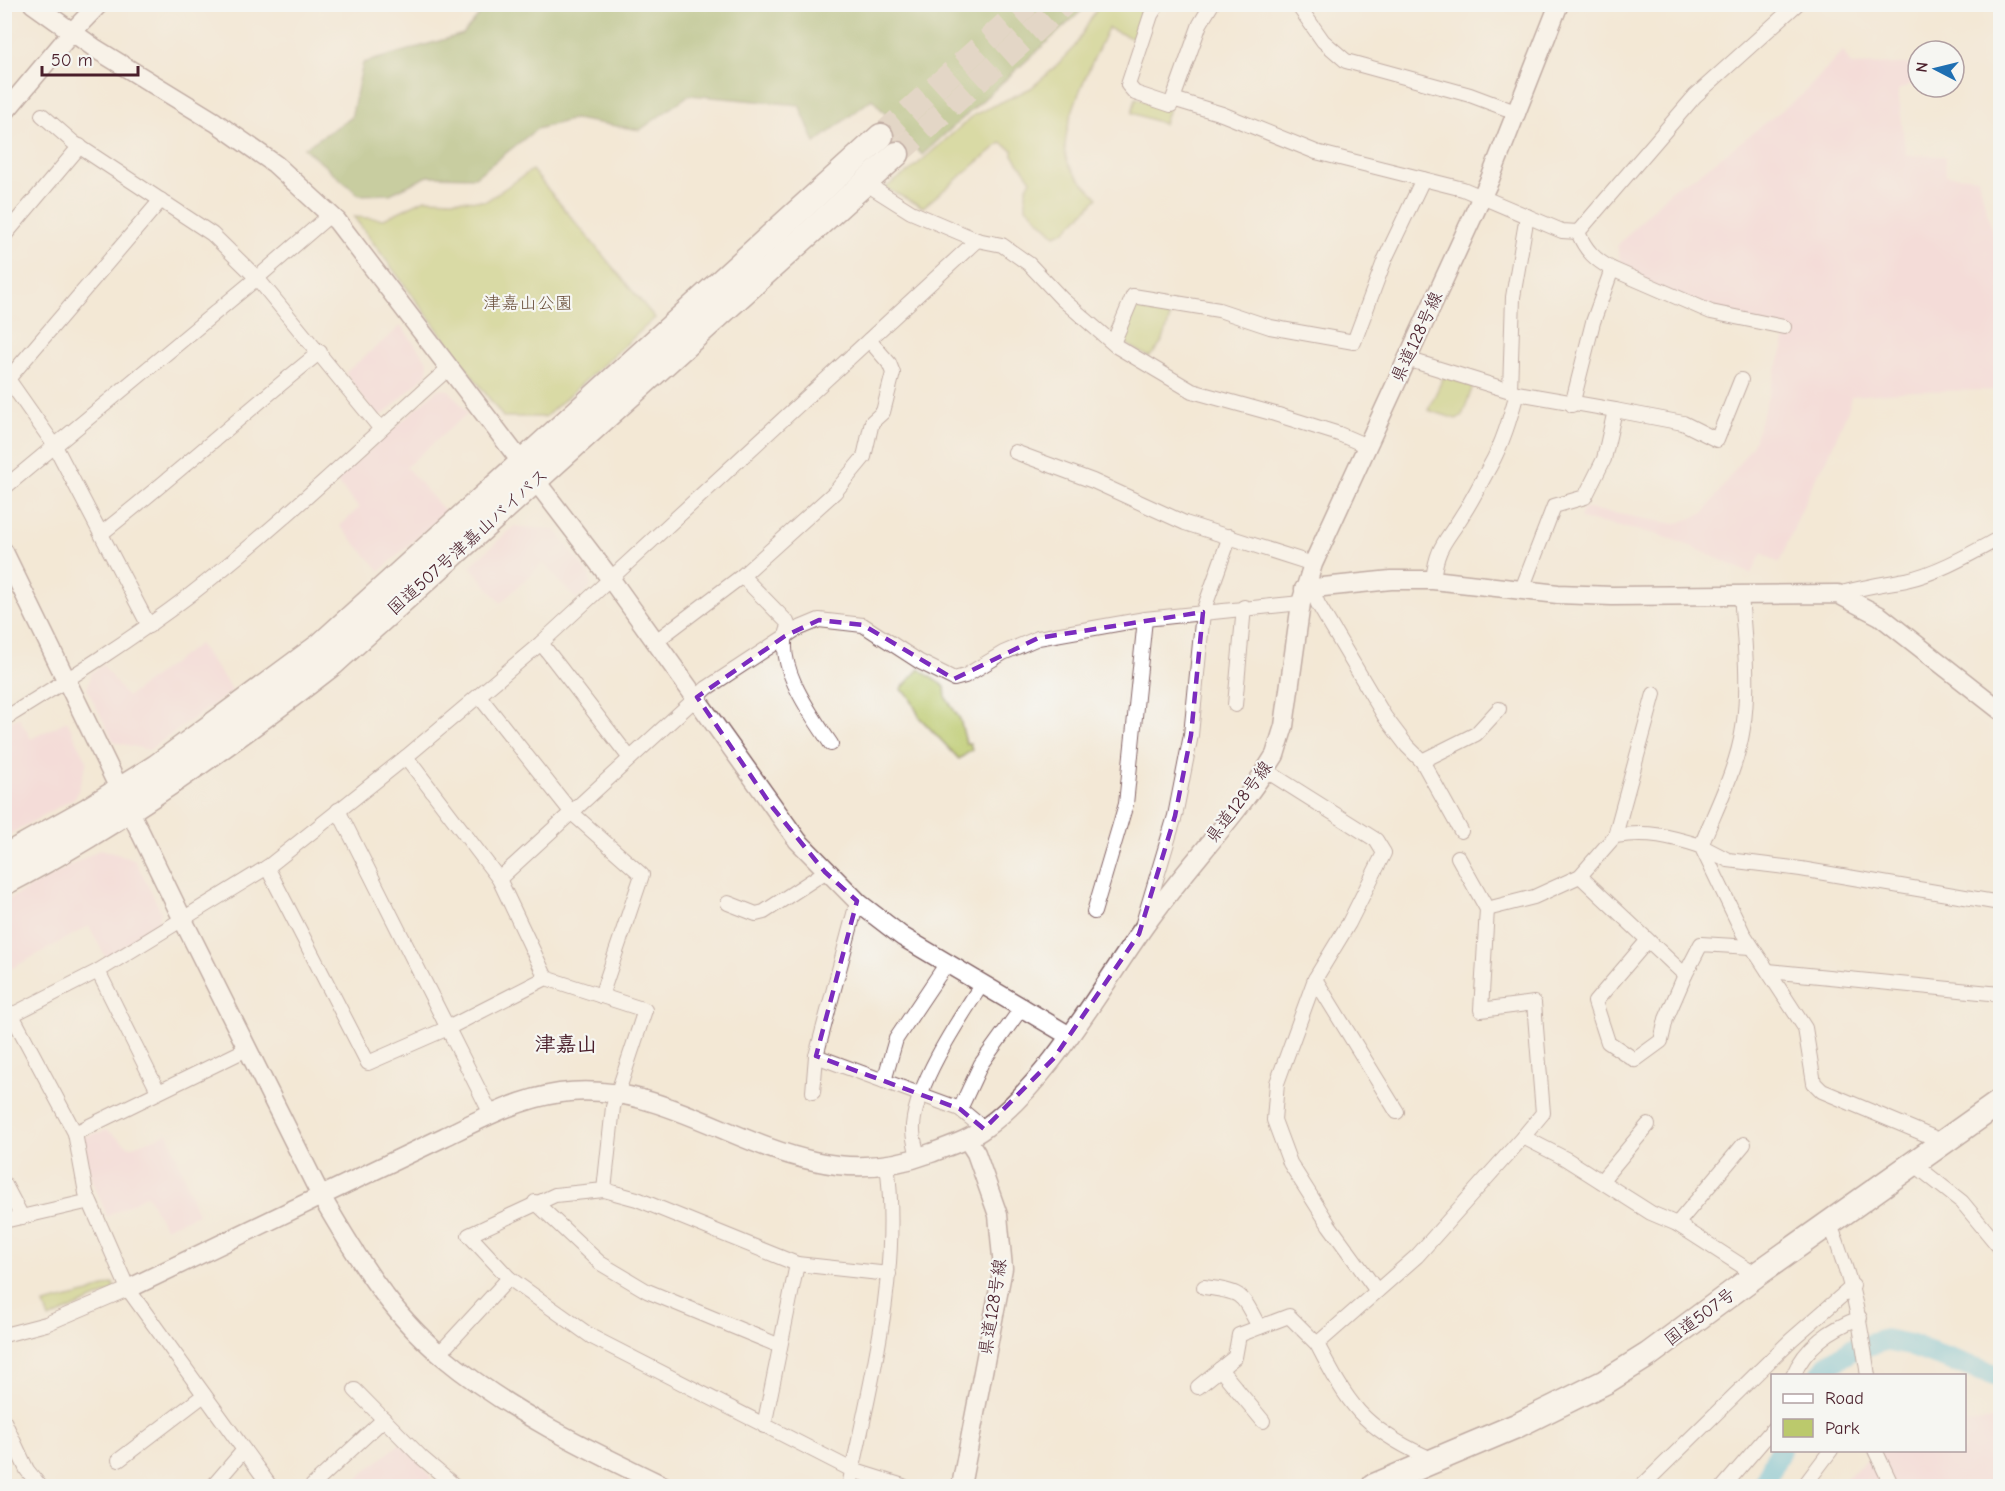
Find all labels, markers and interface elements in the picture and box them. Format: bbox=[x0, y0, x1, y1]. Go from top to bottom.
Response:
scale bar bbox=[42, 39, 138, 77]
north arrow bbox=[1906, 39, 1966, 99]
text: 50 m bbox=[51, 50, 93, 71]
text: N bbox=[1913, 61, 1932, 74]
street label: 県道128号線 bbox=[1387, 288, 1447, 386]
park label: 津嘉山公園 bbox=[483, 293, 573, 314]
street label: 国道507号津嘉山バイパス bbox=[383, 464, 553, 620]
street label: 県道128号線 bbox=[1201, 757, 1277, 847]
district label: 津嘉山 bbox=[535, 1032, 598, 1056]
street label: 県道128号線 bbox=[975, 1257, 1011, 1357]
street label: 国道507号 bbox=[1660, 1284, 1740, 1350]
legend bbox=[1771, 1374, 1966, 1452]
text: Road bbox=[1825, 1388, 1864, 1409]
text: Park bbox=[1825, 1418, 1860, 1439]

